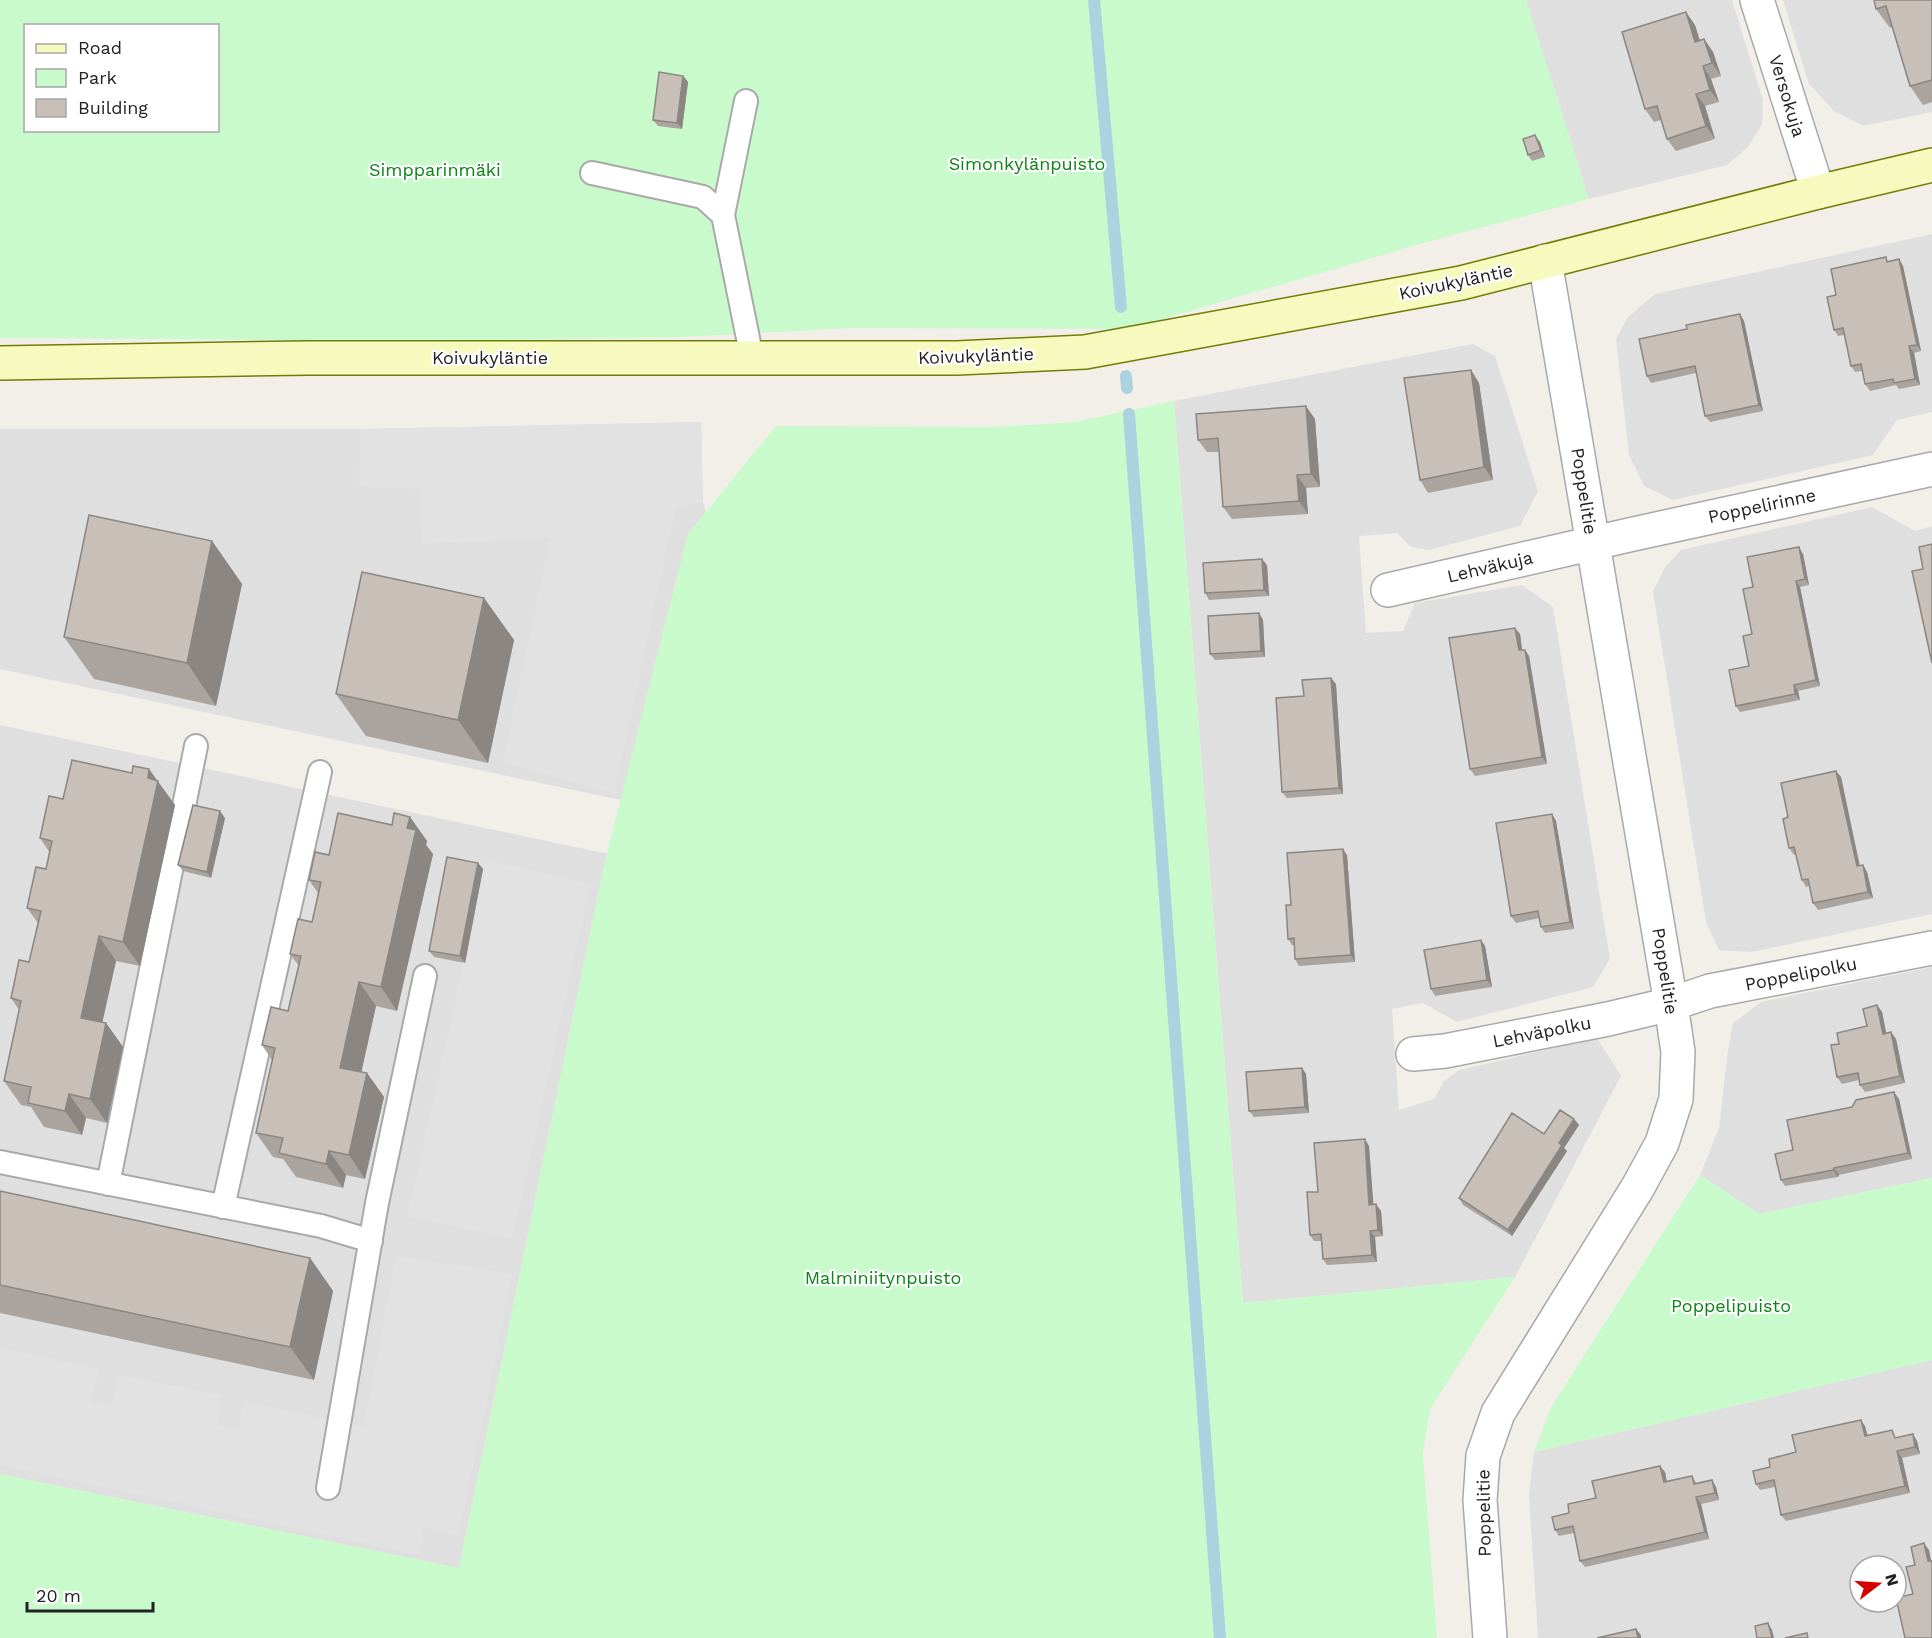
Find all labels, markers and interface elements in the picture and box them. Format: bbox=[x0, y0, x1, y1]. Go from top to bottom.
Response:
legend bbox=[24, 24, 219, 132]
text: Road bbox=[78, 37, 122, 58]
street label: Versokuja bbox=[1765, 52, 1810, 139]
text: Park bbox=[78, 67, 117, 88]
text: Building bbox=[78, 97, 148, 118]
park label: Simonkylänpuisto bbox=[949, 153, 1105, 174]
park label: Simpparinmäki bbox=[369, 159, 501, 180]
street label: Koivukyläntie bbox=[1397, 259, 1515, 304]
street label: Koivukyläntie bbox=[918, 343, 1034, 368]
street label: Koivukyläntie bbox=[432, 347, 548, 368]
street label: Poppelitie bbox=[1567, 446, 1602, 536]
street label: Poppelirinne bbox=[1706, 484, 1818, 527]
street label: Lehväkuja bbox=[1445, 546, 1535, 587]
street label: Poppelitie bbox=[1648, 926, 1683, 1016]
street label: Poppelipolku bbox=[1743, 952, 1859, 995]
street label: Lehväpolku bbox=[1491, 1012, 1593, 1051]
park label: Malminiitynpuisto bbox=[805, 1267, 961, 1288]
park label: Poppelipuisto bbox=[1671, 1295, 1791, 1316]
street label: Poppelitie bbox=[1472, 1469, 1495, 1557]
north arrow bbox=[1848, 1554, 1908, 1614]
text: N bbox=[1881, 1571, 1903, 1588]
scale bar bbox=[27, 1575, 153, 1613]
text: 20 m bbox=[36, 1585, 81, 1606]

